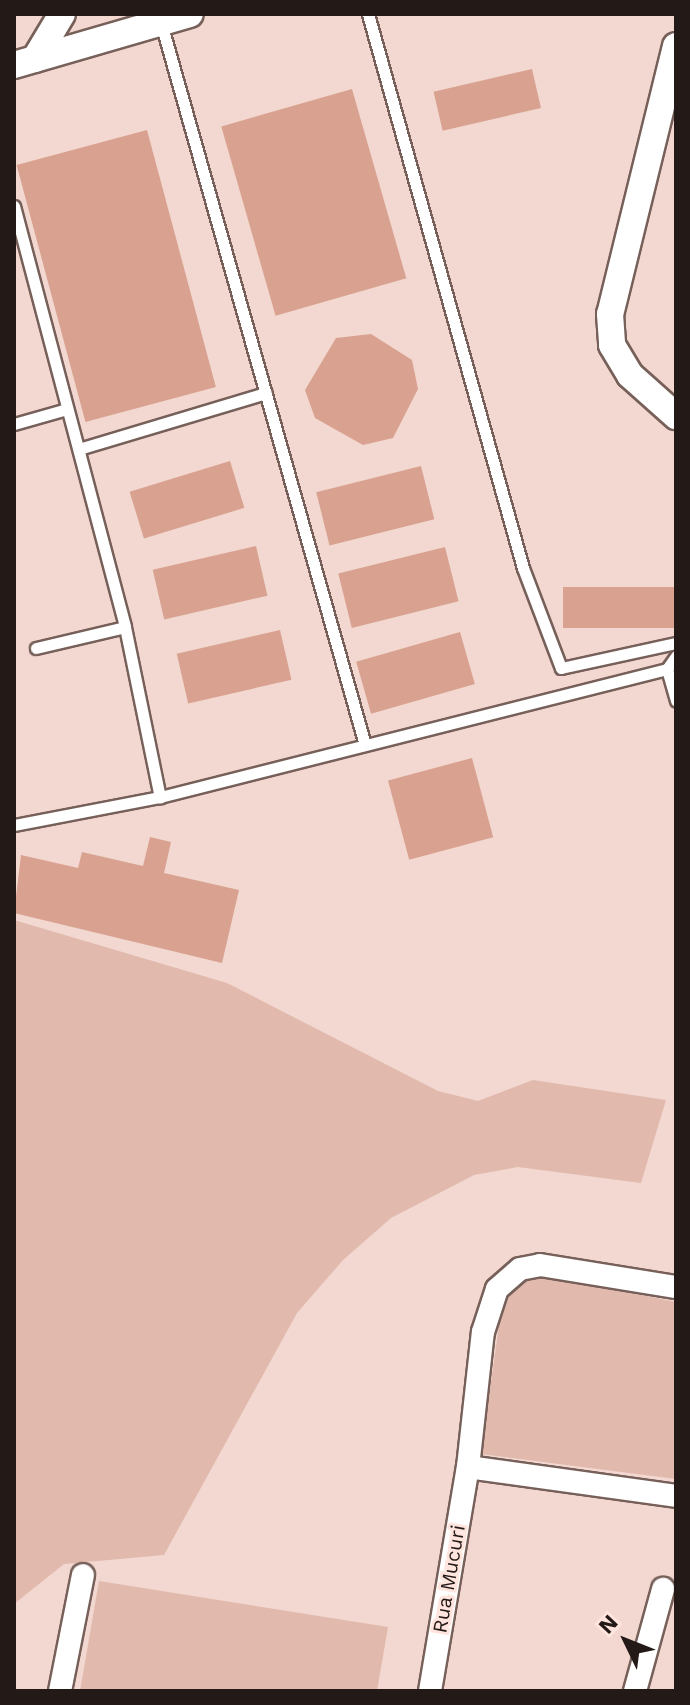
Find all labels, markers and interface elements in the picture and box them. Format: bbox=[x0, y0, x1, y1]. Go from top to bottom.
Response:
street label: Rua Mucuri bbox=[428, 1523, 470, 1635]
north arrow bbox=[586, 1601, 666, 1681]
text: N bbox=[593, 1610, 623, 1639]

